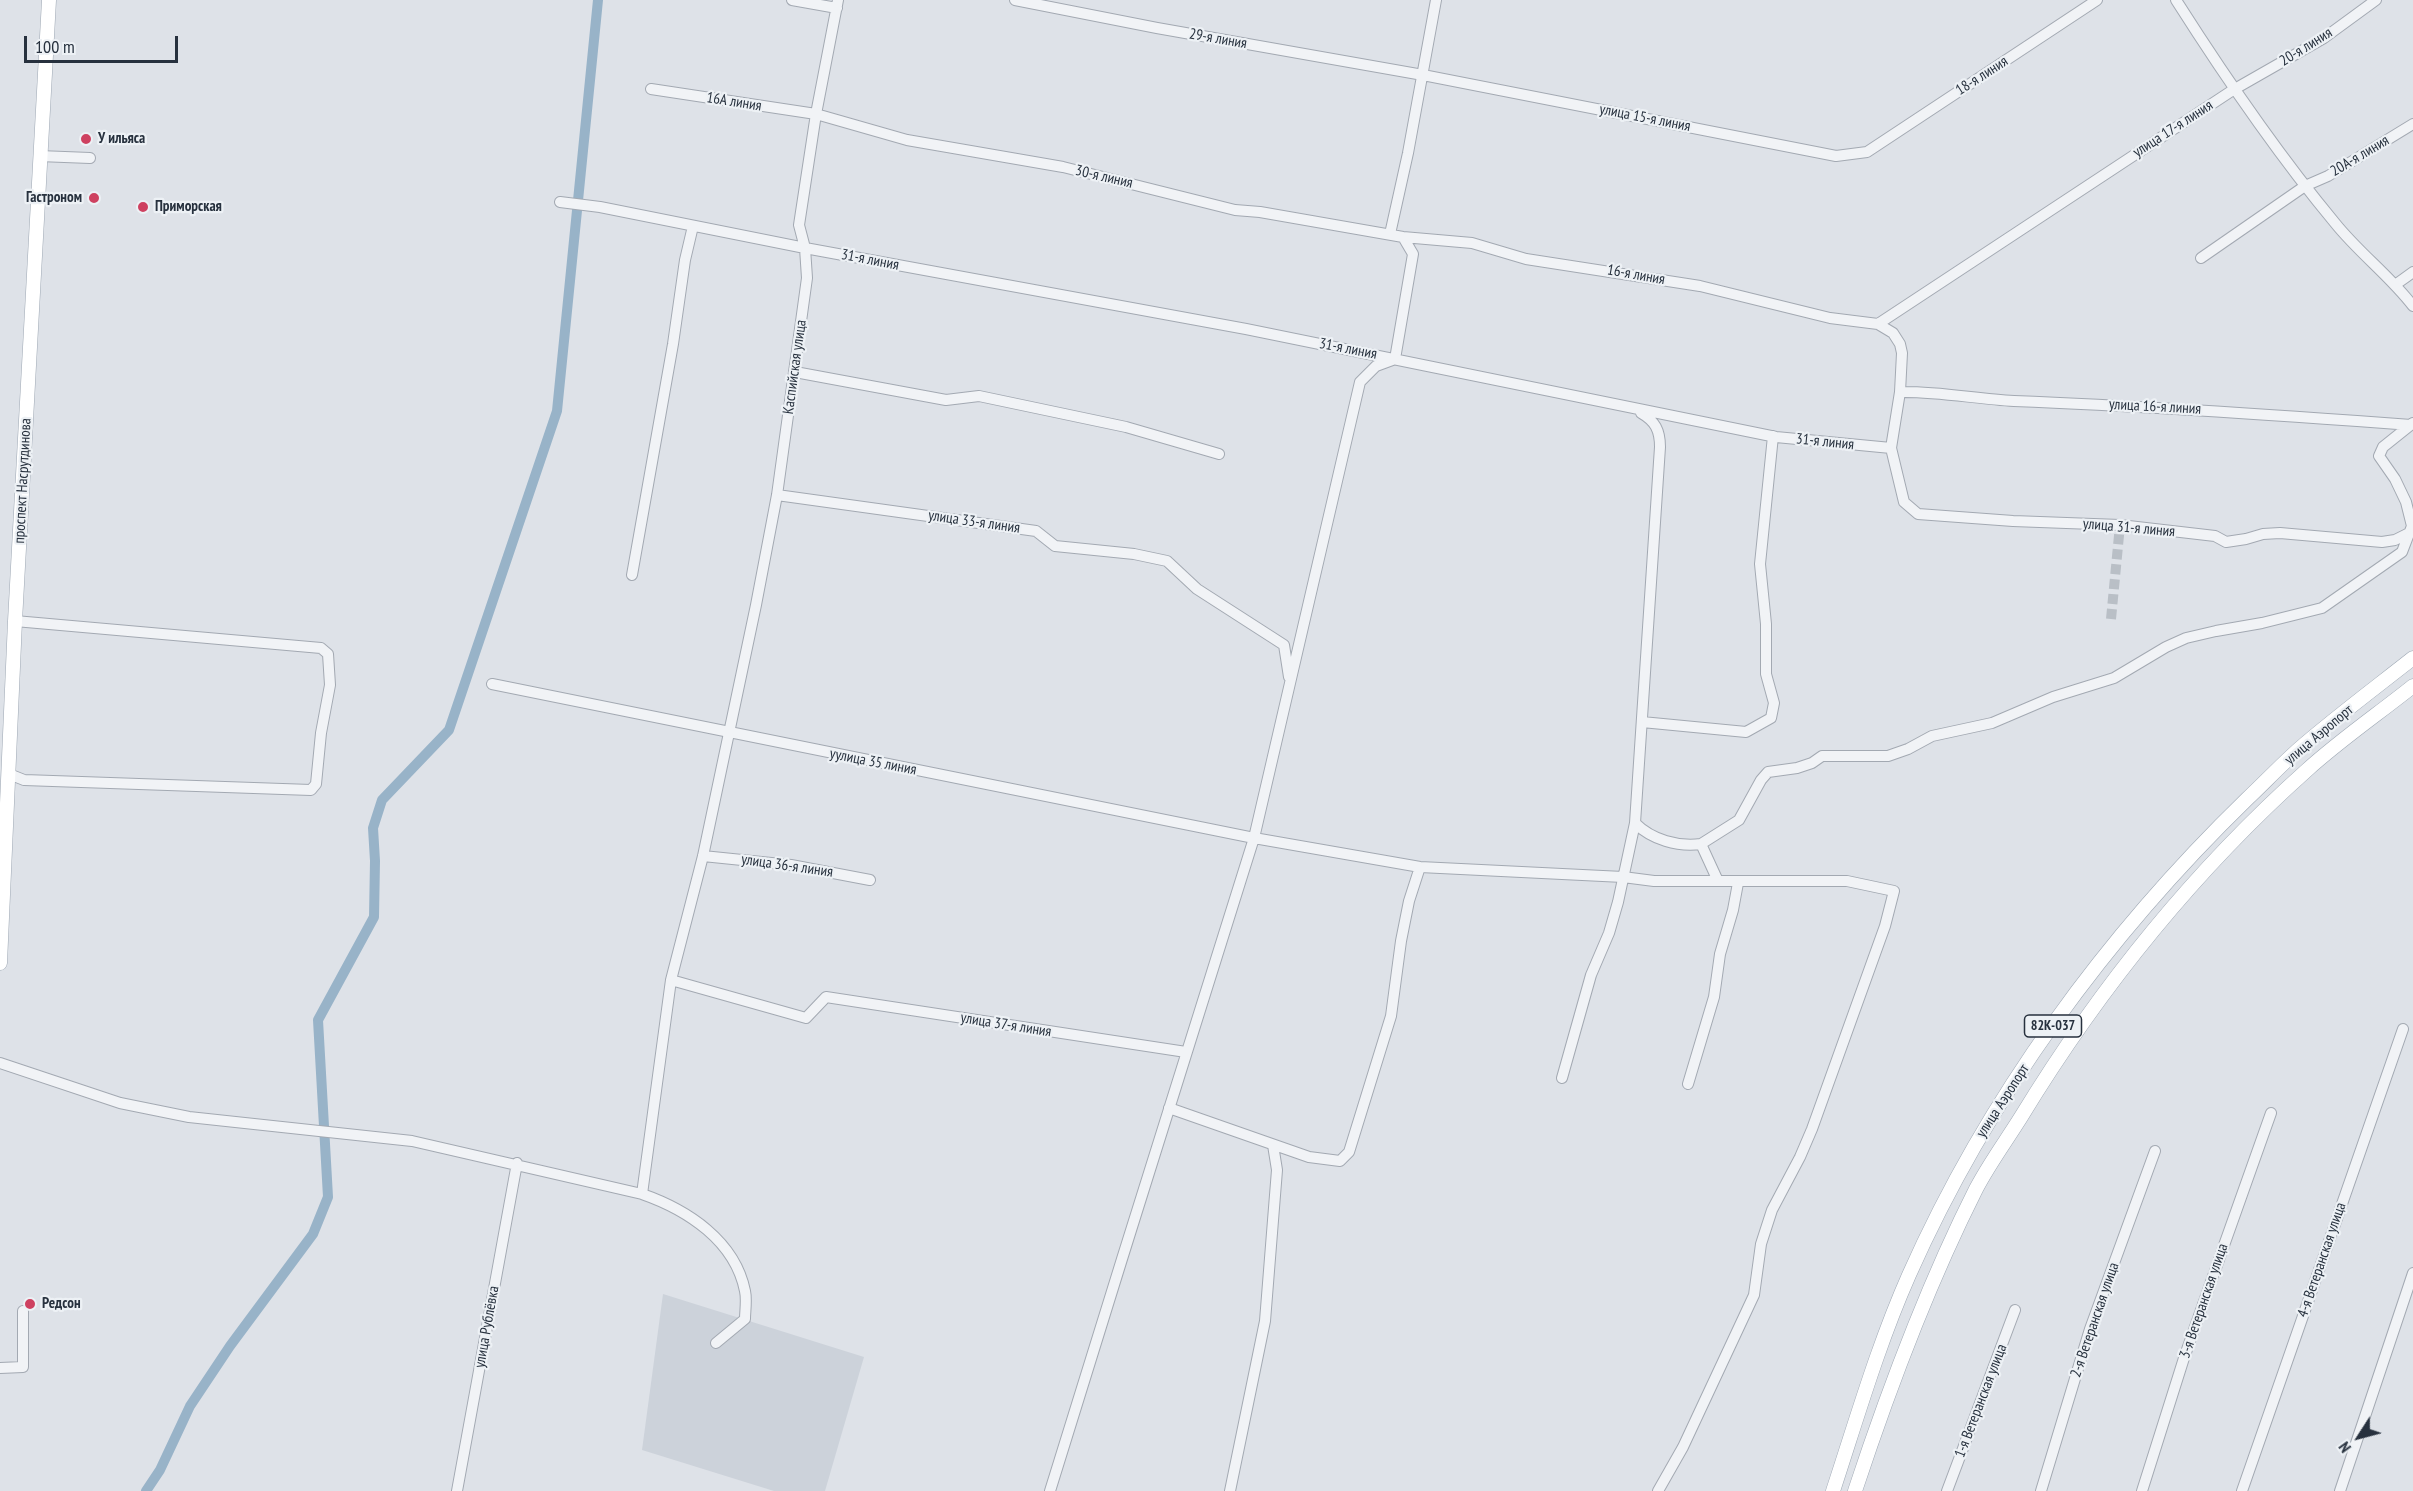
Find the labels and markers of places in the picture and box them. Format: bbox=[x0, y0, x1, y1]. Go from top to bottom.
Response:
place label: У ильяса bbox=[98, 130, 145, 148]
marker: У ильяса bbox=[79, 132, 93, 146]
place label: Гастроном bbox=[26, 189, 82, 207]
marker: Гастроном bbox=[87, 191, 101, 205]
place label: Приморская bbox=[155, 198, 222, 216]
marker: Приморская bbox=[136, 200, 150, 214]
place label: Редсон bbox=[42, 1295, 81, 1313]
marker: Редсон bbox=[23, 1297, 37, 1311]

